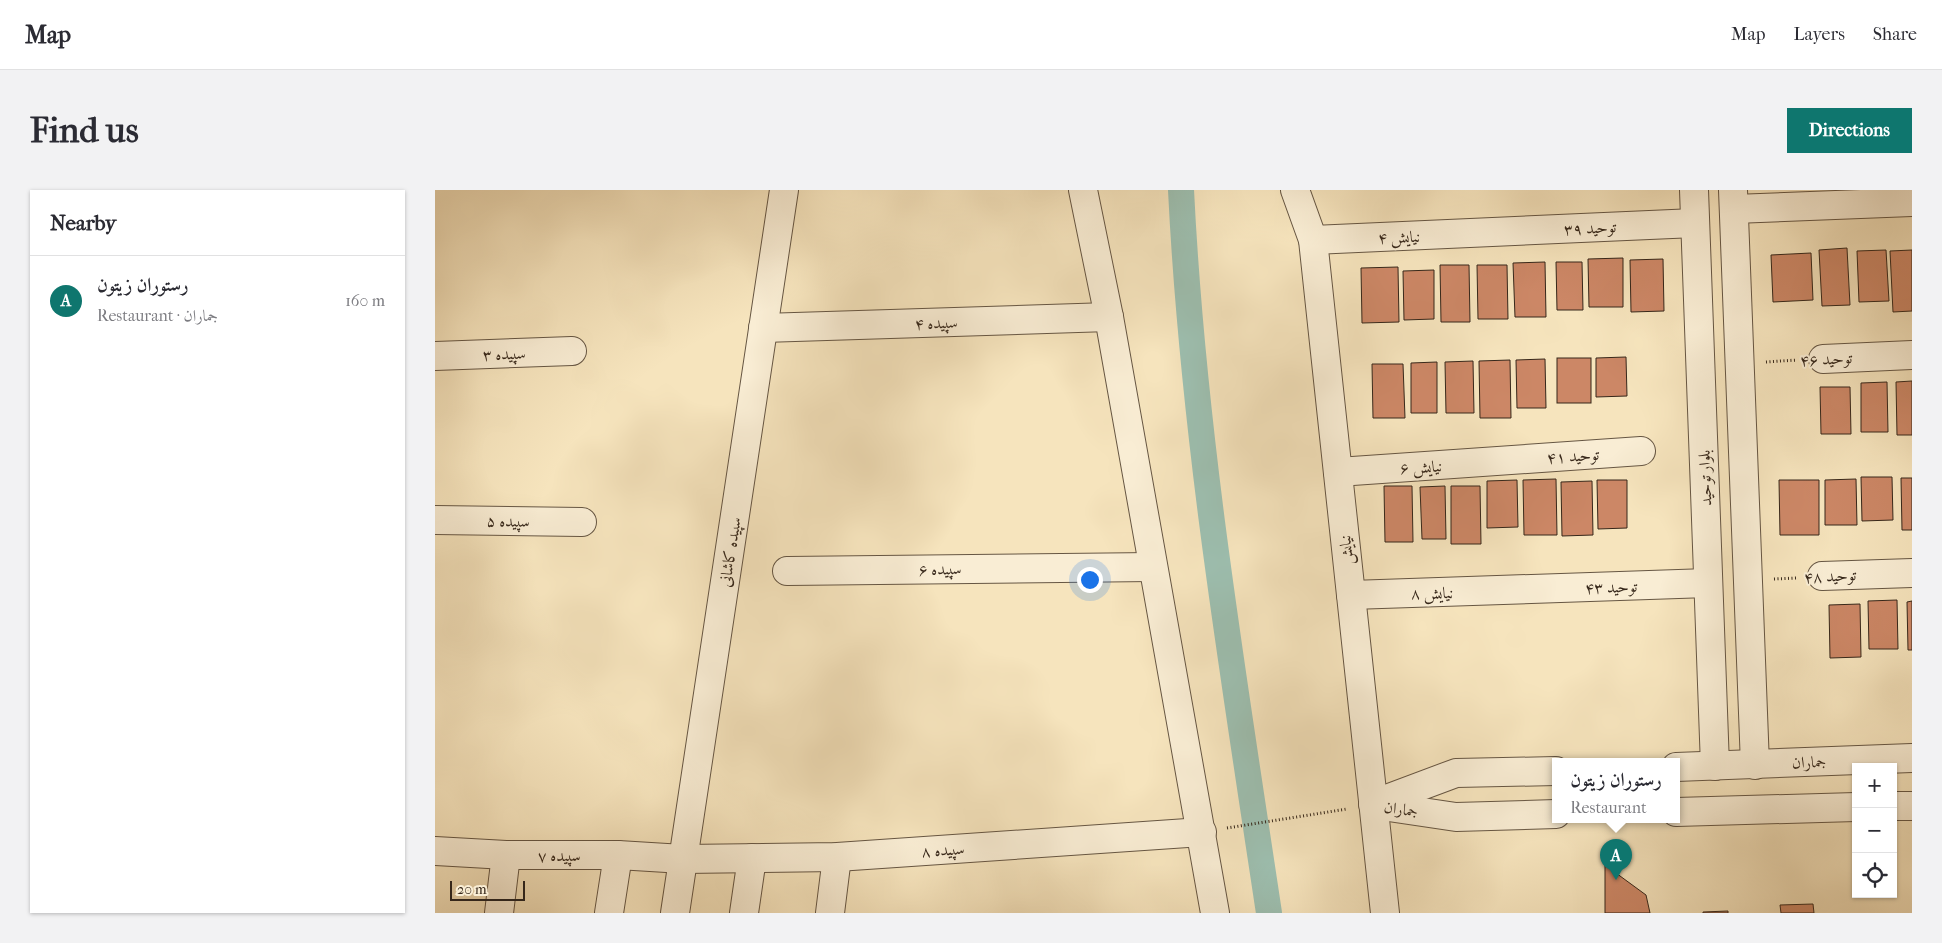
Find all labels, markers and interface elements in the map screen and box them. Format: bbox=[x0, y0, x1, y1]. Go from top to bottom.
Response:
text: Map bbox=[25, 21, 71, 49]
text: Map bbox=[1731, 24, 1765, 45]
text: Layers bbox=[1793, 24, 1845, 45]
text: Share bbox=[1873, 24, 1917, 45]
button: Directions bbox=[1787, 108, 1912, 153]
text: Find us bbox=[30, 110, 139, 151]
text: Nearby bbox=[50, 211, 116, 235]
street label: توحید ۳۹ bbox=[1563, 217, 1618, 240]
street label: نیایش ۴ bbox=[1377, 227, 1421, 248]
text: رستوران زیتون bbox=[97, 274, 189, 296]
text: A bbox=[61, 291, 71, 310]
text: 160 m bbox=[345, 291, 385, 310]
text: Restaurant · جماران bbox=[97, 306, 218, 325]
street label: سپیده ۴ bbox=[914, 313, 958, 335]
street label: سپیده ۳ bbox=[482, 344, 526, 366]
street label: توحید ۴۶ bbox=[1799, 348, 1854, 371]
street label: توحید ۴۱ bbox=[1546, 445, 1601, 468]
street label: بلوار توحید bbox=[1695, 450, 1716, 506]
street label: نیایش ۶ bbox=[1399, 456, 1443, 479]
street label: سپیده ۵ bbox=[486, 511, 530, 533]
street label: سپیده کاشانی bbox=[715, 516, 747, 589]
street label: نیایش bbox=[1335, 534, 1358, 566]
street label: سپیده ۶ bbox=[918, 559, 962, 581]
street label: توحید ۴۸ bbox=[1803, 565, 1858, 588]
your location bbox=[1077, 567, 1103, 593]
street label: توحید ۴۳ bbox=[1584, 577, 1639, 598]
street label: نیایش ۸ bbox=[1411, 583, 1453, 604]
street label: جماران bbox=[1791, 752, 1827, 772]
popup bbox=[1552, 758, 1680, 823]
map controls bbox=[1852, 763, 1897, 898]
button: + bbox=[1852, 763, 1897, 808]
text: رستوران زیتون bbox=[1570, 769, 1662, 791]
street label: جماران bbox=[1383, 797, 1419, 821]
text: Restaurant bbox=[1570, 798, 1647, 817]
button: − bbox=[1852, 808, 1897, 853]
street label: سپیده ۸ bbox=[921, 839, 965, 863]
pin: A bbox=[1600, 839, 1632, 880]
street label: سپیده ۷ bbox=[537, 846, 581, 867]
button: locate bbox=[1852, 853, 1897, 898]
scale bar bbox=[450, 878, 525, 901]
text: 20 m bbox=[457, 881, 487, 898]

